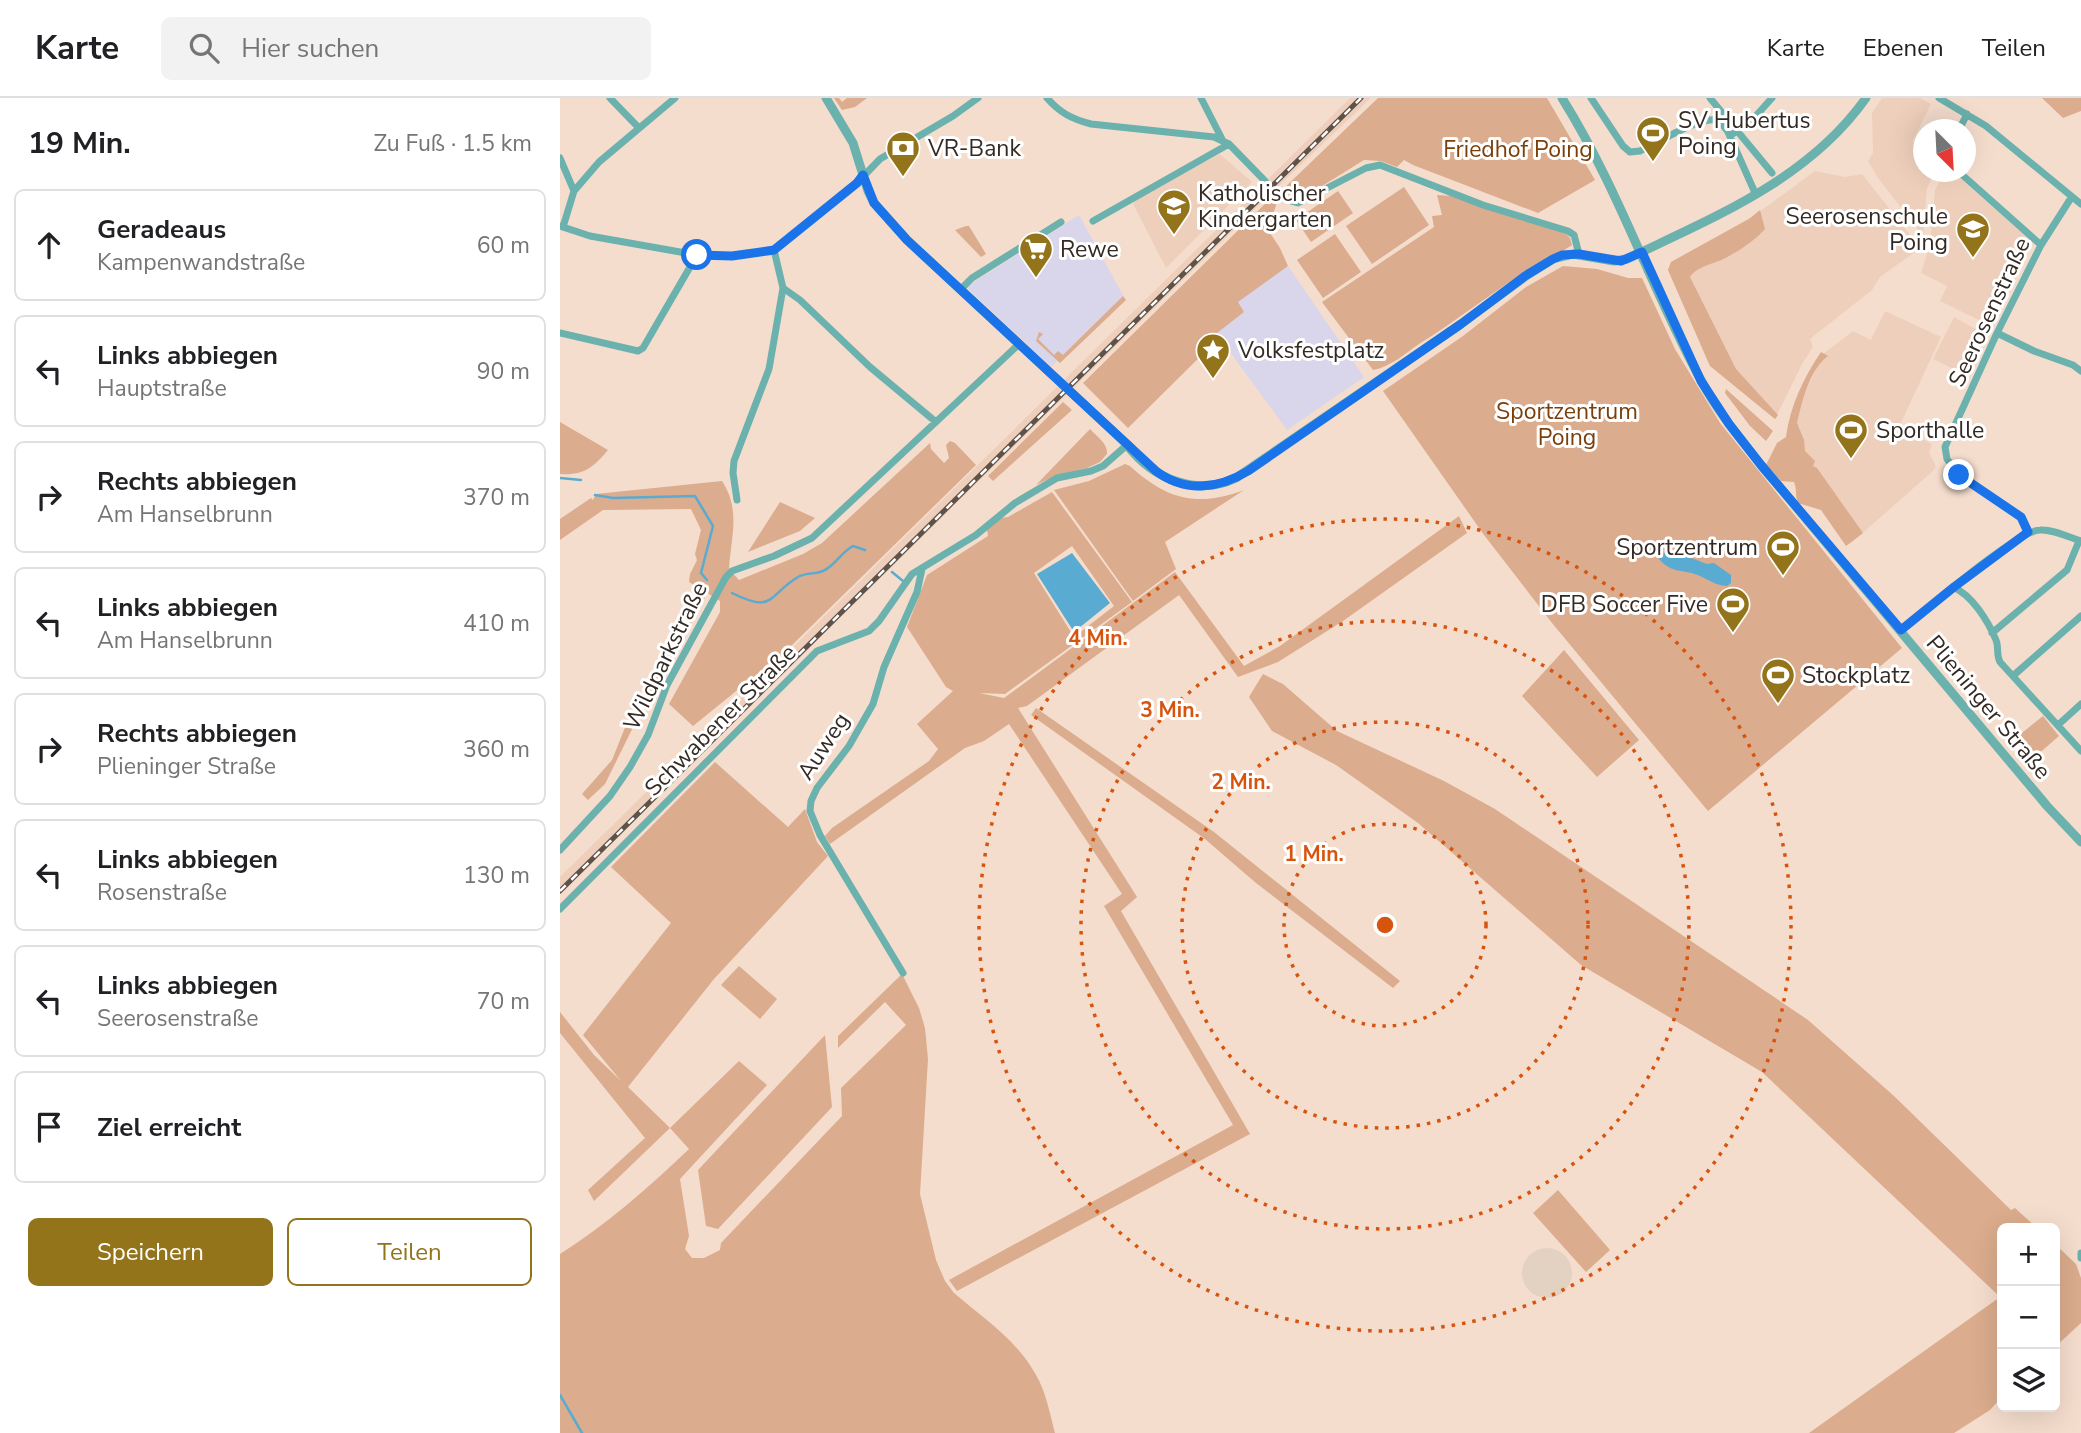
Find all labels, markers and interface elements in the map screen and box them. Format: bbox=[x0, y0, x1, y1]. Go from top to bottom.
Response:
search box bbox=[161, 17, 651, 80]
text: Karte bbox=[35, 26, 119, 71]
icon: search bbox=[185, 29, 223, 67]
text: Hier suchen bbox=[241, 31, 379, 66]
text: Karte bbox=[1767, 32, 1825, 64]
text: Ebenen bbox=[1863, 32, 1944, 64]
text: Teilen bbox=[1982, 32, 2046, 64]
place label: SV Hubertus Poing bbox=[1678, 105, 1811, 162]
sports icon: SV Hubertus Poing bbox=[1634, 114, 1672, 163]
north arrow bbox=[1913, 119, 1976, 182]
text: 19 Min. bbox=[28, 123, 131, 164]
text: Zu Fuß · 1.5 km bbox=[373, 128, 532, 159]
bank icon: VR-Bank bbox=[884, 129, 922, 178]
place label: VR-Bank bbox=[927, 133, 1021, 164]
park label: Friedhof Poing bbox=[1443, 134, 1593, 165]
place label: Katholischer Kindergarten bbox=[1198, 178, 1332, 235]
school or university icon: Katholischer Kindergarten bbox=[1155, 187, 1193, 236]
place label: Seerosenschule Poing bbox=[1786, 201, 1948, 258]
school or university icon: Seerosenschule Poing bbox=[1954, 210, 1992, 259]
text: Geradeaus bbox=[97, 212, 226, 247]
icon: ahead bbox=[30, 226, 68, 264]
text: 60 m bbox=[477, 230, 530, 261]
supermarket icon: Rewe bbox=[1017, 230, 1055, 279]
street label: Seerosenstraße bbox=[1941, 232, 2038, 392]
place label: Rewe bbox=[1060, 234, 1119, 265]
route start bbox=[681, 239, 712, 270]
text: Kampenwandstraße bbox=[97, 247, 305, 278]
place icon: Volksfestplatz bbox=[1194, 331, 1232, 380]
place label: Volksfestplatz bbox=[1237, 335, 1384, 366]
text: Links abbiegen bbox=[97, 338, 278, 373]
icon: left bbox=[30, 352, 68, 390]
text: 90 m bbox=[477, 356, 530, 387]
text: Hauptstraße bbox=[97, 373, 227, 404]
park label: Sportzentrum Poing bbox=[1496, 396, 1638, 453]
sports icon: Sporthalle bbox=[1832, 411, 1870, 460]
place label: Sporthalle bbox=[1876, 415, 1984, 446]
route end bbox=[1943, 459, 1974, 490]
text: Rechts abbiegen bbox=[97, 464, 297, 499]
icon: right bbox=[30, 478, 68, 516]
text: 370 m bbox=[463, 482, 530, 513]
text: Am Hanselbrunn bbox=[97, 499, 273, 530]
sports icon: Sportzentrum bbox=[1764, 528, 1802, 577]
place label: Sportzentrum bbox=[1616, 532, 1758, 563]
street label: Wildparkstraße bbox=[616, 577, 715, 736]
sports icon: DFB Soccer Five bbox=[1714, 585, 1752, 634]
place label: DFB Soccer Five bbox=[1541, 589, 1708, 620]
text: Links abbiegen bbox=[97, 590, 278, 625]
icon: left bbox=[30, 604, 68, 642]
text: 410 m bbox=[463, 608, 530, 639]
text: 4 Min. bbox=[1068, 624, 1128, 652]
text: Am Hanselbrunn bbox=[97, 625, 273, 656]
street label: Plieninger Straße bbox=[1919, 629, 2058, 786]
street label: Schwabener Straße bbox=[638, 638, 803, 803]
sports icon: Stockplatz bbox=[1759, 656, 1797, 705]
place label: Stockplatz bbox=[1802, 660, 1910, 691]
text: 3 Min. bbox=[1140, 696, 1200, 724]
street label: Auweg bbox=[790, 707, 857, 786]
text: Rechts abbiegen bbox=[97, 716, 297, 751]
icon: right bbox=[30, 730, 68, 768]
text: 360 m bbox=[463, 734, 530, 765]
text: Plieninger Straße bbox=[97, 751, 276, 782]
text: 2 Min. bbox=[1211, 768, 1271, 796]
text: 1 Min. bbox=[1284, 840, 1344, 868]
text: Links abbiegen bbox=[97, 842, 278, 877]
icon: left bbox=[30, 856, 68, 894]
text: 130 m bbox=[463, 860, 530, 891]
text: Rosenstraße bbox=[97, 877, 227, 908]
centre of rings bbox=[1373, 913, 1397, 937]
text: Links abbiegen bbox=[97, 968, 278, 1003]
icon: left bbox=[30, 982, 68, 1020]
text: 70 m bbox=[477, 986, 530, 1017]
text: Seerosenstraße bbox=[97, 1003, 259, 1034]
icon: arrive bbox=[30, 1108, 68, 1146]
text: Ziel erreicht bbox=[97, 1110, 241, 1145]
button: Speichern bbox=[28, 1218, 273, 1286]
button: Teilen bbox=[287, 1218, 532, 1286]
map controls bbox=[1997, 1223, 2060, 1412]
button: + bbox=[1997, 1223, 2060, 1286]
button: − bbox=[1997, 1286, 2060, 1349]
button: layers bbox=[1997, 1349, 2060, 1412]

